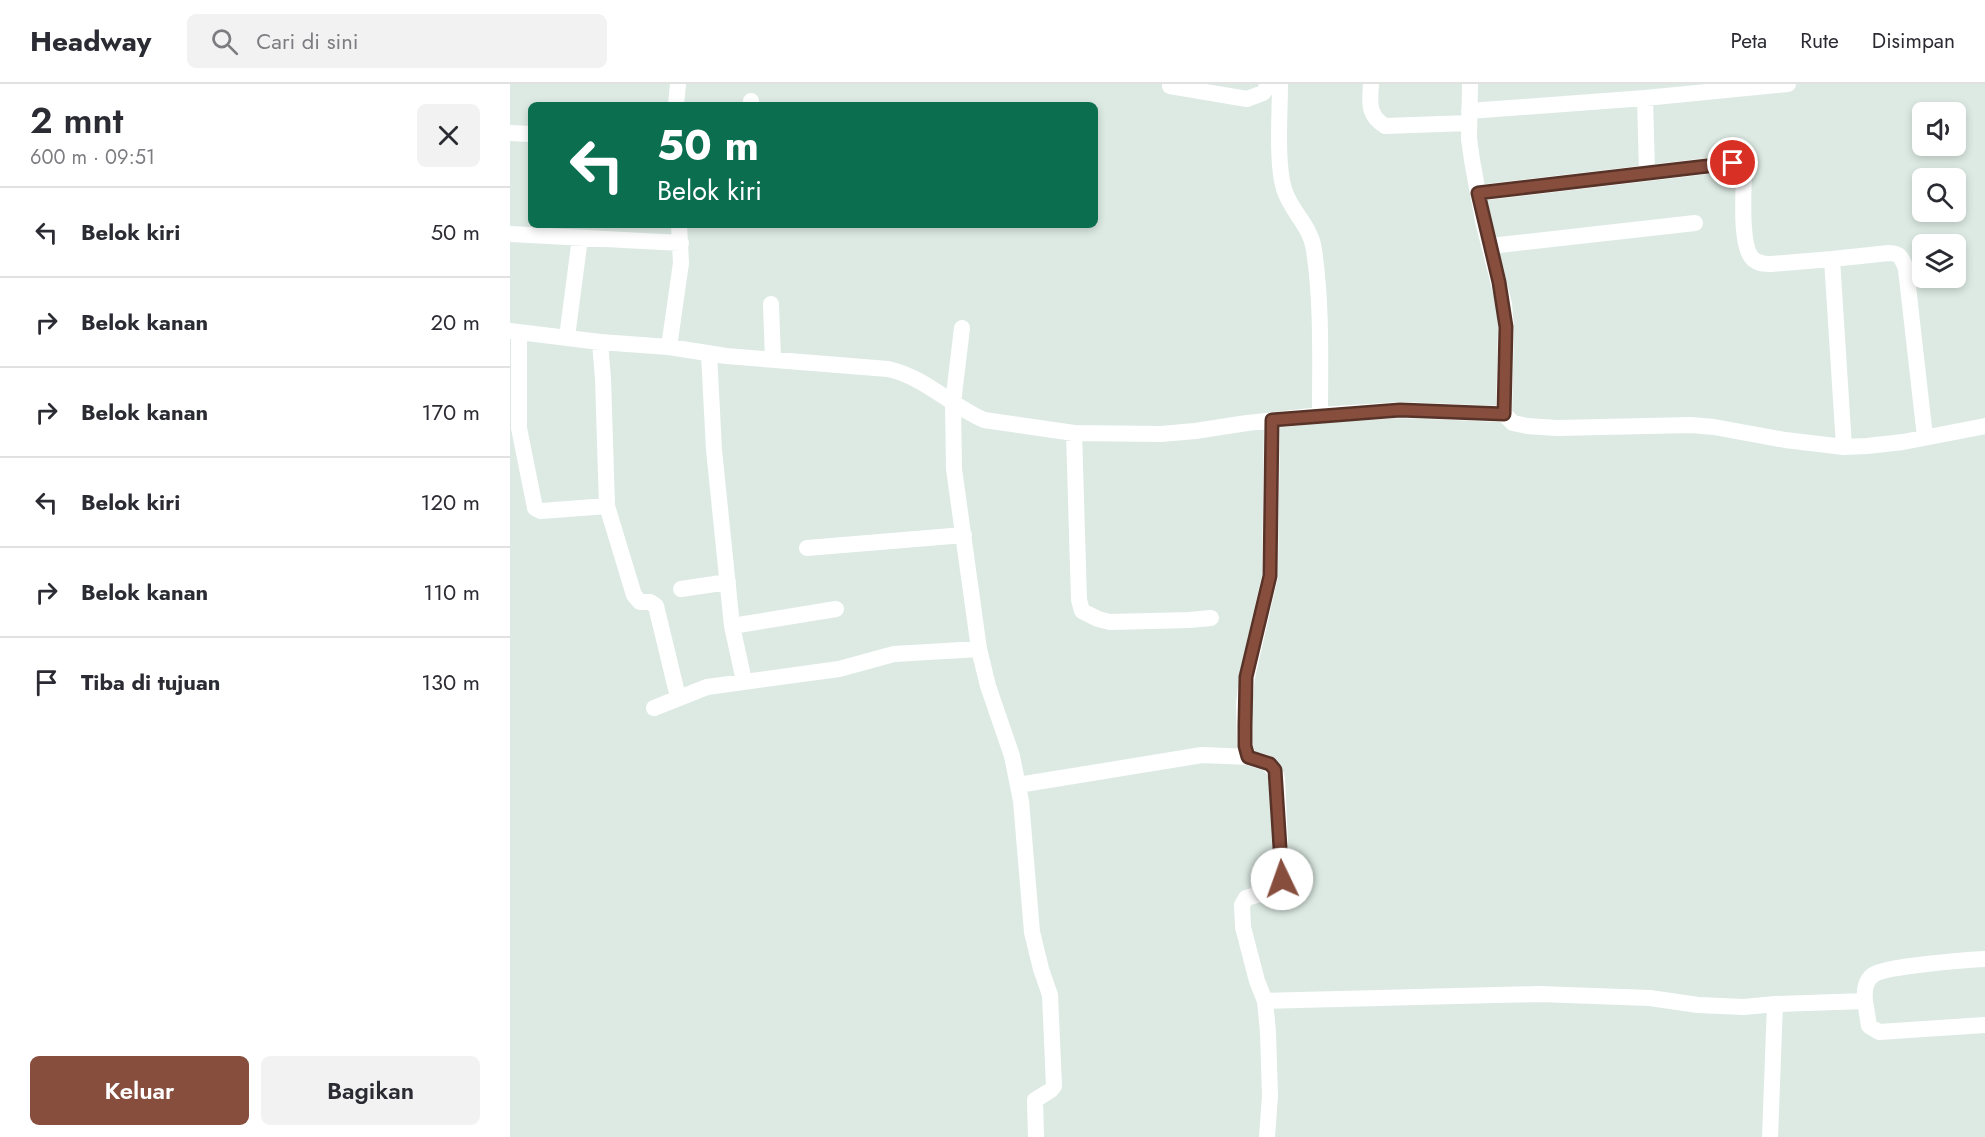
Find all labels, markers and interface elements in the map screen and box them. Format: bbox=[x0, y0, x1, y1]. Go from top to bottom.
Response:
search box bbox=[187, 14, 607, 68]
text: Headway bbox=[30, 21, 151, 62]
icon: search bbox=[208, 25, 241, 58]
text: Cari di sini bbox=[256, 25, 359, 57]
text: Peta bbox=[1730, 26, 1767, 56]
text: Rute bbox=[1800, 26, 1839, 56]
text: Disimpan bbox=[1872, 26, 1955, 56]
text: 2 mnt bbox=[30, 94, 123, 146]
map controls bbox=[1912, 102, 1966, 288]
button: sound bbox=[1912, 102, 1966, 156]
button: close bbox=[417, 104, 480, 167]
text: 50 m bbox=[657, 115, 759, 176]
icon: left bbox=[558, 126, 636, 204]
pin bbox=[1707, 137, 1758, 188]
text: 600 m · 09:51 bbox=[30, 143, 155, 172]
icon: arrive bbox=[1716, 146, 1749, 179]
button: search bbox=[1912, 168, 1966, 222]
text: Belok kiri bbox=[657, 171, 762, 210]
icon: left bbox=[30, 216, 63, 249]
text: Belok kiri bbox=[81, 216, 180, 248]
text: 50 m bbox=[431, 216, 480, 248]
button: layers bbox=[1912, 234, 1966, 288]
icon: right bbox=[30, 306, 63, 339]
text: Belok kanan bbox=[81, 306, 208, 338]
text: 20 m bbox=[431, 306, 480, 338]
icon: right bbox=[30, 396, 63, 429]
text: Belok kanan bbox=[81, 396, 208, 428]
text: 170 m bbox=[422, 396, 480, 428]
icon: left bbox=[30, 486, 63, 519]
text: Belok kiri bbox=[81, 486, 180, 518]
text: 120 m bbox=[421, 486, 480, 518]
icon: right bbox=[30, 576, 63, 609]
text: Belok kanan bbox=[81, 576, 208, 608]
text: 110 m bbox=[423, 576, 480, 608]
icon: arrive bbox=[30, 666, 63, 699]
text: Tiba di tujuan bbox=[81, 666, 220, 698]
text: 130 m bbox=[421, 666, 480, 698]
position arrow bbox=[1250, 847, 1314, 911]
button: Keluar bbox=[30, 1056, 249, 1125]
button: Bagikan bbox=[261, 1056, 480, 1125]

